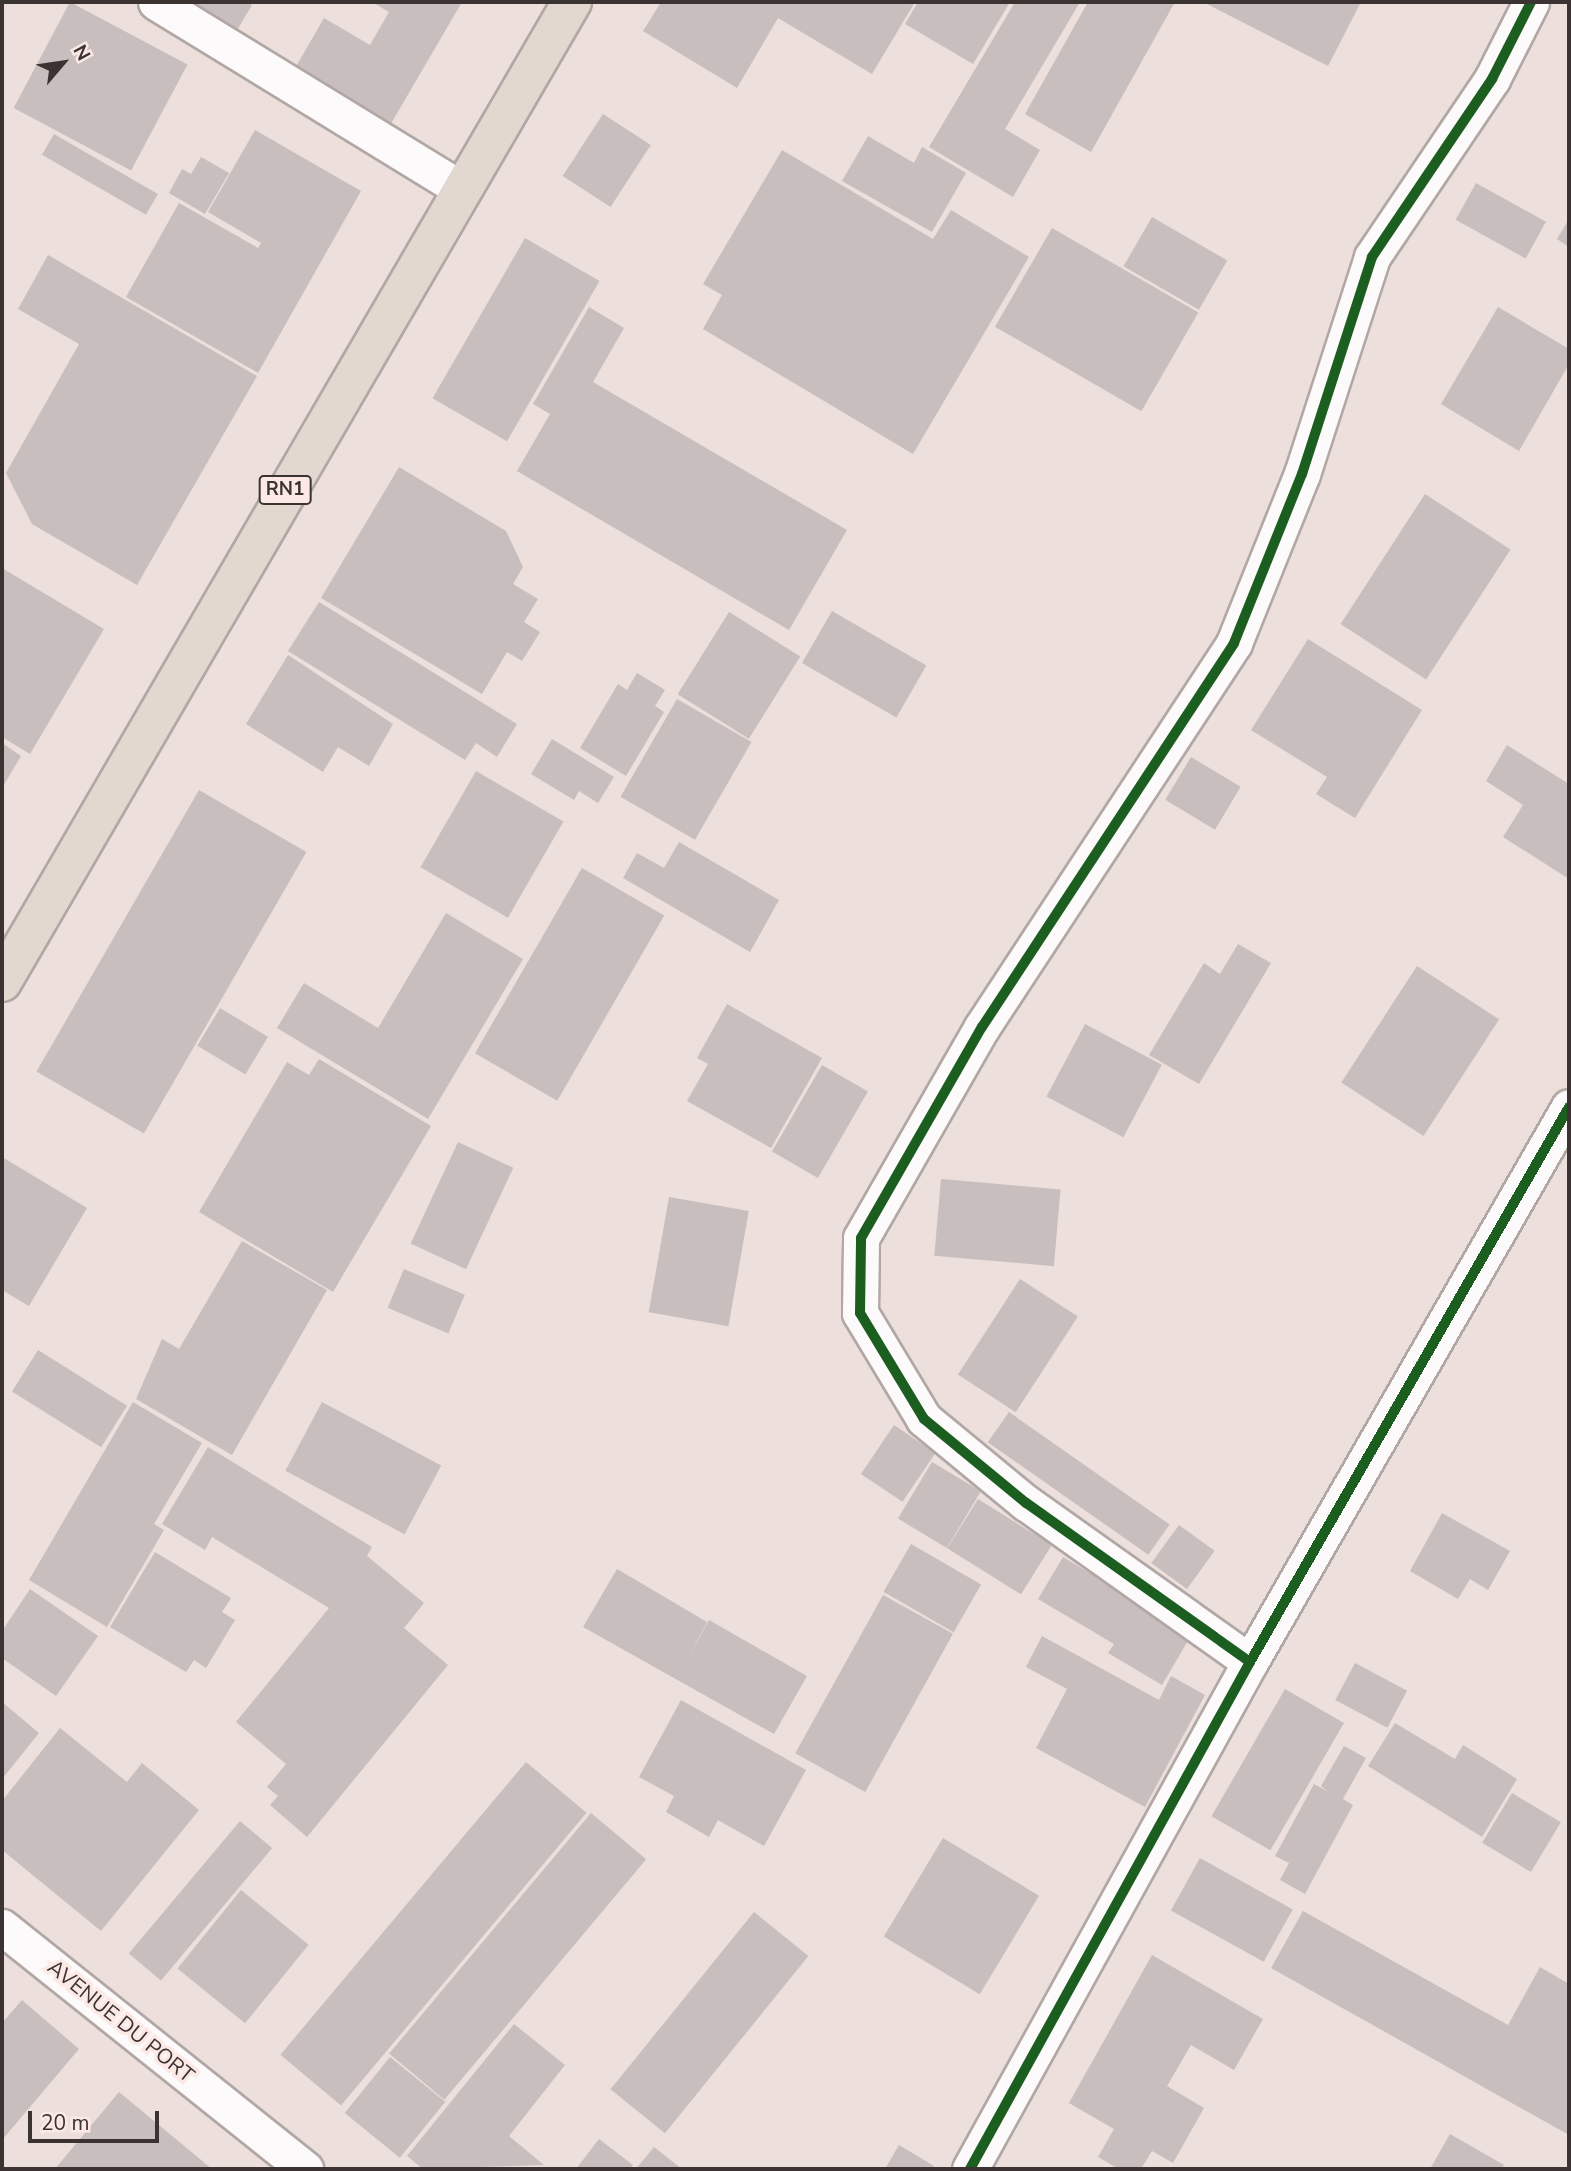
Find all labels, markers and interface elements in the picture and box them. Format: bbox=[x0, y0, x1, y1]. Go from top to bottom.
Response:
north arrow bbox=[28, 28, 98, 98]
text: N bbox=[67, 40, 96, 65]
road number: RN1 bbox=[257, 475, 313, 505]
street label: AVENUE DU PORT bbox=[43, 1954, 199, 2088]
scale bar bbox=[32, 2098, 163, 2142]
text: 20 m bbox=[41, 2109, 90, 2137]

